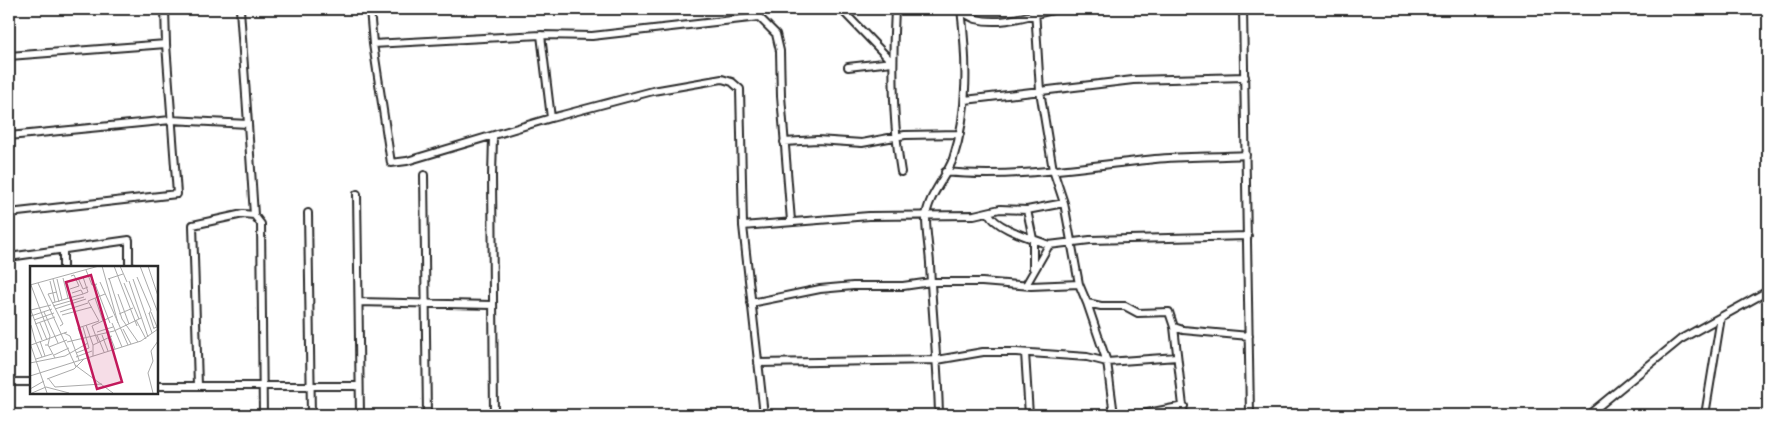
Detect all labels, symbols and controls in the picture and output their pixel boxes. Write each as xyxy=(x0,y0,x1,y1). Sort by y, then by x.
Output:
inset map xyxy=(30,266,158,394)

